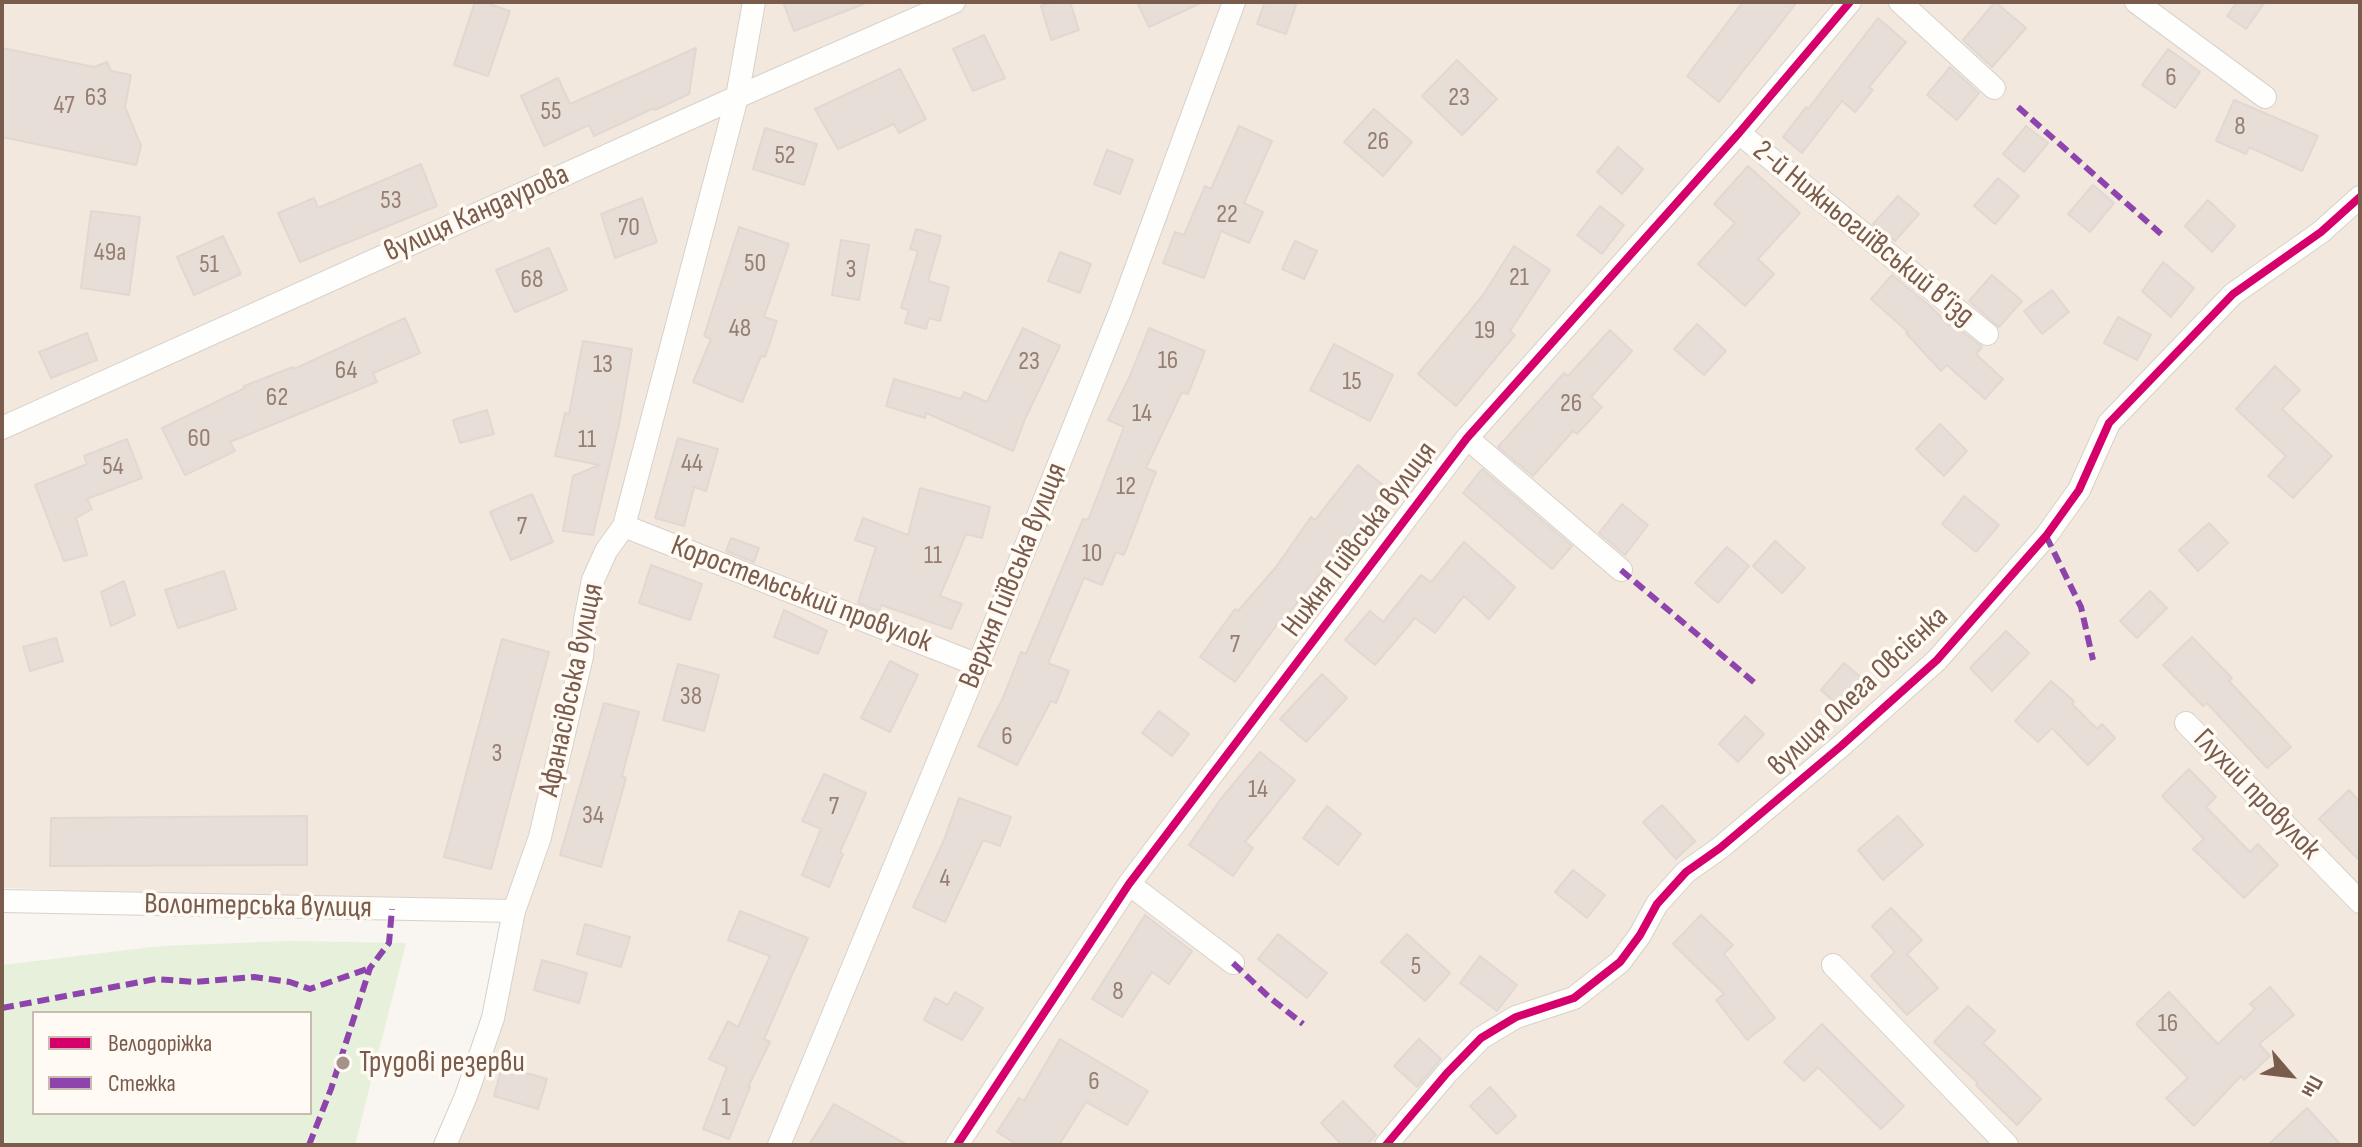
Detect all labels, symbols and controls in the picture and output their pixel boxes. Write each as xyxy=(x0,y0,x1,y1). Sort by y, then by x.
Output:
house number: 6 xyxy=(2165,62,2177,94)
house number: 63 xyxy=(85,82,107,114)
house number: 23 xyxy=(1448,82,1470,114)
house number: 47 xyxy=(53,90,75,122)
house number: 55 xyxy=(541,96,561,128)
house number: 8 xyxy=(2234,111,2246,143)
house number: 26 xyxy=(1367,126,1389,158)
street label: 2-й Нижньогиївський в’їзд xyxy=(1745,134,1981,334)
house number: 52 xyxy=(774,140,796,172)
street label: вулиця Кандаурова xyxy=(379,157,575,271)
house number: 53 xyxy=(380,185,402,217)
house number: 22 xyxy=(1216,199,1238,231)
house number: 70 xyxy=(618,212,640,244)
house number: 49а xyxy=(94,237,126,269)
house number: 50 xyxy=(744,248,766,280)
house number: 51 xyxy=(199,249,219,281)
house number: 3 xyxy=(846,254,856,286)
house number: 21 xyxy=(1509,262,1529,294)
house number: 68 xyxy=(521,264,543,296)
house number: 48 xyxy=(729,313,751,345)
house number: 19 xyxy=(1475,315,1495,347)
house number: 16 xyxy=(1158,345,1178,377)
house number: 23 xyxy=(1018,346,1040,378)
house number: 13 xyxy=(593,349,613,381)
house number: 64 xyxy=(335,355,357,387)
house number: 15 xyxy=(1342,366,1362,398)
house number: 62 xyxy=(266,382,288,414)
house number: 26 xyxy=(1560,388,1582,420)
house number: 14 xyxy=(1132,398,1152,430)
house number: 60 xyxy=(188,423,210,455)
house number: 11 xyxy=(578,424,596,456)
street label: Нижня Гиївська вулиця xyxy=(1275,435,1445,645)
house number: 44 xyxy=(681,448,703,480)
house number: 54 xyxy=(102,451,124,483)
street label: Верхня Гиївська вулиця xyxy=(952,458,1076,694)
house number: 12 xyxy=(1116,471,1136,503)
house number: 7 xyxy=(517,511,527,543)
street label: Коростельський провулок xyxy=(665,529,937,661)
house number: 10 xyxy=(1082,538,1102,570)
house number: 11 xyxy=(924,540,942,572)
street label: Афанасівська вулиця xyxy=(532,580,612,800)
street label: вулиця Олега Овсієнка xyxy=(1762,599,1956,785)
house number: 7 xyxy=(1230,629,1240,661)
house number: 38 xyxy=(680,681,702,713)
house number: 6 xyxy=(1001,721,1013,753)
street label: Глухий провулок xyxy=(2185,722,2327,868)
house number: 3 xyxy=(492,738,502,770)
house number: 14 xyxy=(1248,774,1268,806)
house number: 7 xyxy=(829,791,839,823)
house number: 34 xyxy=(582,800,604,832)
house number: 4 xyxy=(940,863,950,895)
street label: Волонтерська вулиця xyxy=(144,887,372,927)
house number: 5 xyxy=(1411,951,1421,983)
house number: 8 xyxy=(1112,976,1124,1008)
house number: 16 xyxy=(2158,1008,2178,1040)
legend xyxy=(32,1011,312,1115)
text: Велодоріжка xyxy=(108,1029,212,1058)
north arrow xyxy=(2250,1035,2330,1115)
place label: Трудові резерви xyxy=(359,1045,525,1081)
marker: Трудові резерви xyxy=(334,1054,352,1072)
house number: 6 xyxy=(1088,1066,1100,1098)
text: Стежка xyxy=(108,1069,176,1098)
text: Пн xyxy=(2295,1071,2329,1102)
house number: 1 xyxy=(721,1092,731,1124)

